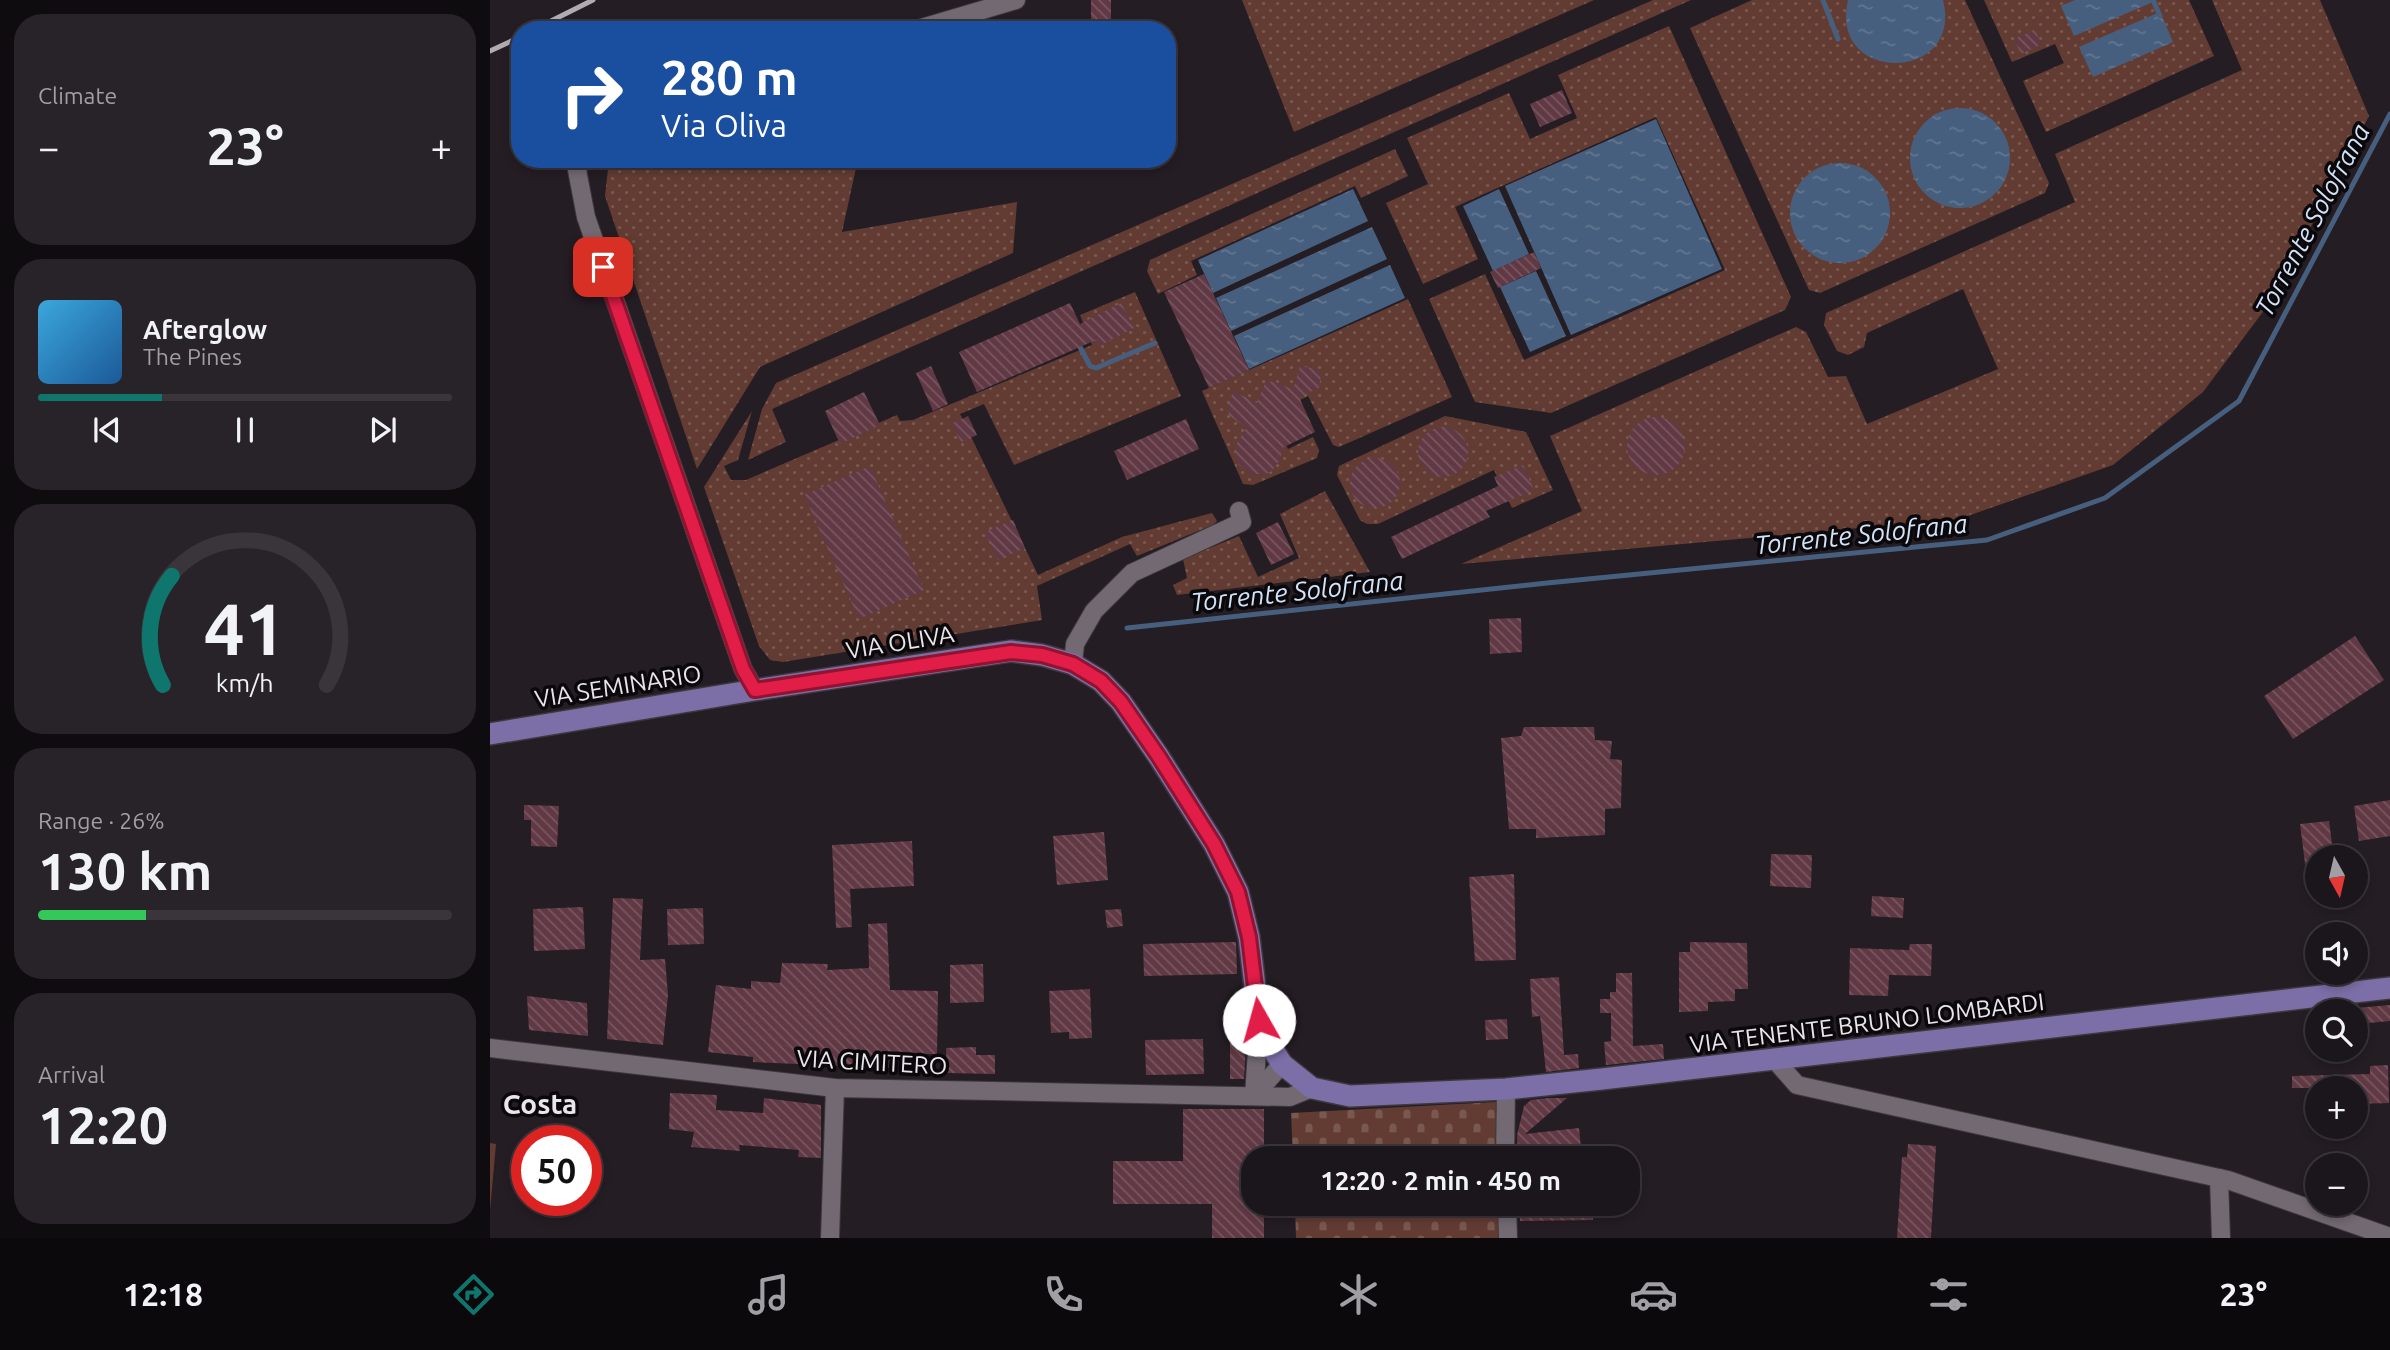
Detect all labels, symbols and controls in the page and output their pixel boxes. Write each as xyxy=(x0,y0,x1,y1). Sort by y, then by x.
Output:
icon: right xyxy=(546,49,637,140)
text: 280 m xyxy=(661,49,798,104)
text: Climate xyxy=(38,83,117,108)
text: Via Oliva xyxy=(661,107,787,143)
text: 23° xyxy=(206,117,284,175)
water label: Torrente Solofrana xyxy=(2249,119,2375,321)
text: − xyxy=(38,126,59,168)
text: + xyxy=(431,126,452,168)
pin xyxy=(573,237,633,297)
icon: arrive xyxy=(584,248,622,286)
text: Afterglow xyxy=(143,315,267,344)
text: The Pines xyxy=(143,344,242,369)
icon: previous xyxy=(88,411,126,449)
icon: pause xyxy=(226,411,264,449)
icon: next xyxy=(364,411,402,449)
water label: Torrente Solofrana xyxy=(1753,508,1969,560)
water label: Torrente Solofrana xyxy=(1189,565,1405,617)
text: 41 xyxy=(204,587,286,669)
street label: VIA OLIVA xyxy=(844,620,956,664)
street label: VIA SEMINARIO xyxy=(533,660,703,712)
text: km/h xyxy=(216,669,274,697)
text: Range · 26% xyxy=(38,808,165,833)
text: 130 km xyxy=(38,842,212,900)
north arrow xyxy=(2305,845,2368,908)
map controls xyxy=(2305,845,2368,1216)
button: sound xyxy=(2305,922,2368,985)
position arrow xyxy=(1222,983,1296,1057)
street label: VIA TENENTE BRUNO LOMBARDI xyxy=(1688,988,2046,1058)
button: search xyxy=(2305,999,2368,1062)
street label: VIA CIMITERO xyxy=(796,1045,948,1079)
text: Arrival xyxy=(38,1062,105,1087)
button: + xyxy=(2305,1076,2368,1139)
district label: Costa xyxy=(503,1088,577,1119)
text: 12:20 xyxy=(38,1096,168,1154)
speed limit sign: 50 xyxy=(511,1125,602,1216)
button: − xyxy=(2305,1153,2368,1216)
text: 12:20 · 2 min · 450 m xyxy=(1320,1166,1561,1195)
icon: directions xyxy=(449,1270,498,1319)
icon: music xyxy=(744,1270,793,1319)
icon: phone xyxy=(1039,1270,1088,1319)
icon: climate xyxy=(1334,1270,1383,1319)
icon: car xyxy=(1629,1270,1678,1319)
icon: filters xyxy=(1924,1270,1973,1319)
text: 12:18 xyxy=(123,1276,203,1312)
text: 23° xyxy=(2220,1276,2267,1312)

